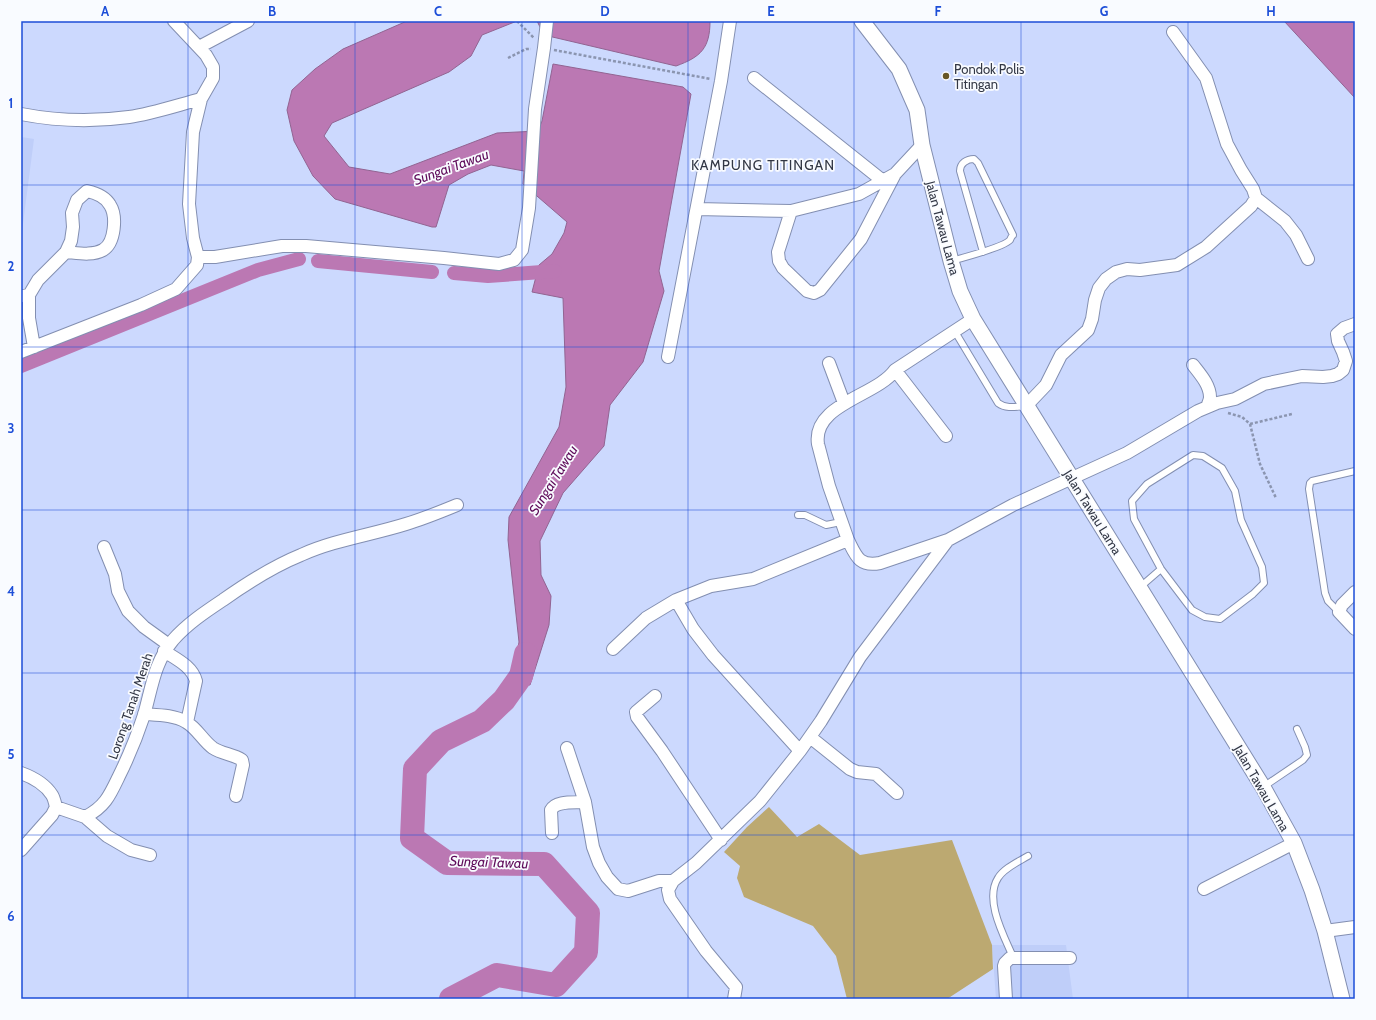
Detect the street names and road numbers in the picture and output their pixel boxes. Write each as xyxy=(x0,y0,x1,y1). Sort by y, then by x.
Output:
street label: Jalan Tawau Lama xyxy=(922,178,963,278)
street label: Jalan Tawau Lama xyxy=(1060,466,1126,558)
street label: Lorong Tanah Merah xyxy=(104,651,156,761)
street label: Jalan Tawau Lama xyxy=(1230,741,1294,835)

